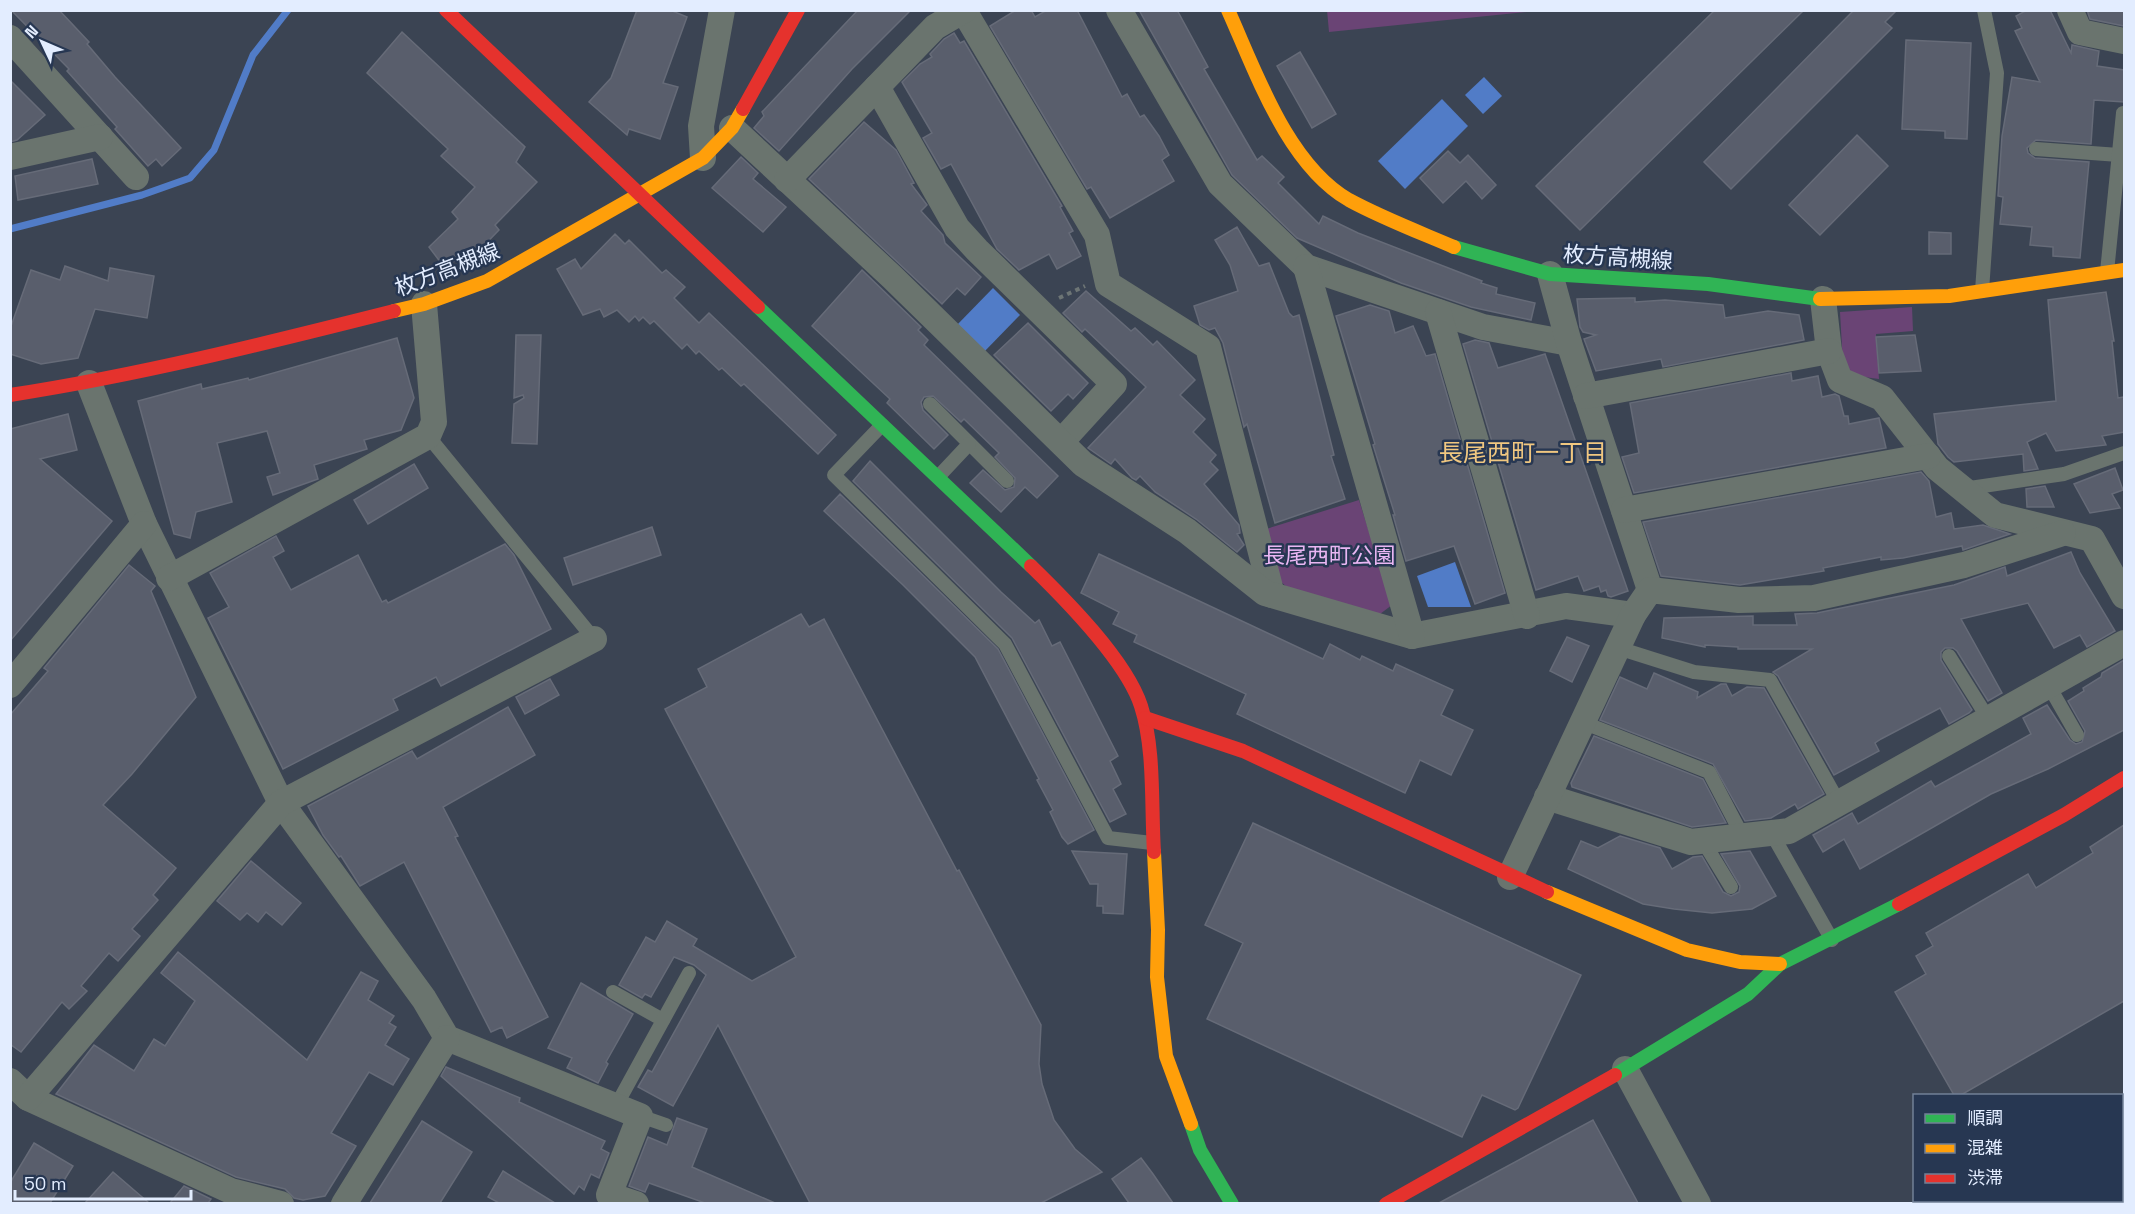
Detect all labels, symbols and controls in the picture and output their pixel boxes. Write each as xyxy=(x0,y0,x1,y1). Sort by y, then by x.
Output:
north arrow xyxy=(12,12,72,72)
text: N xyxy=(20,21,43,43)
street label: 枚方高槻線 xyxy=(391,236,503,302)
street label: 枚方高槻線 xyxy=(1562,239,1674,275)
district label: 長尾西町一丁目 xyxy=(1439,437,1607,468)
park label: 長尾西町公園 xyxy=(1263,541,1395,569)
legend xyxy=(1913,1094,2123,1202)
text: 順調 xyxy=(1967,1106,2003,1129)
text: 混雑 xyxy=(1967,1136,2003,1159)
scale bar xyxy=(15,1163,190,1201)
text: 渋滞 xyxy=(1967,1166,2003,1189)
text: 50 m xyxy=(24,1172,66,1195)

